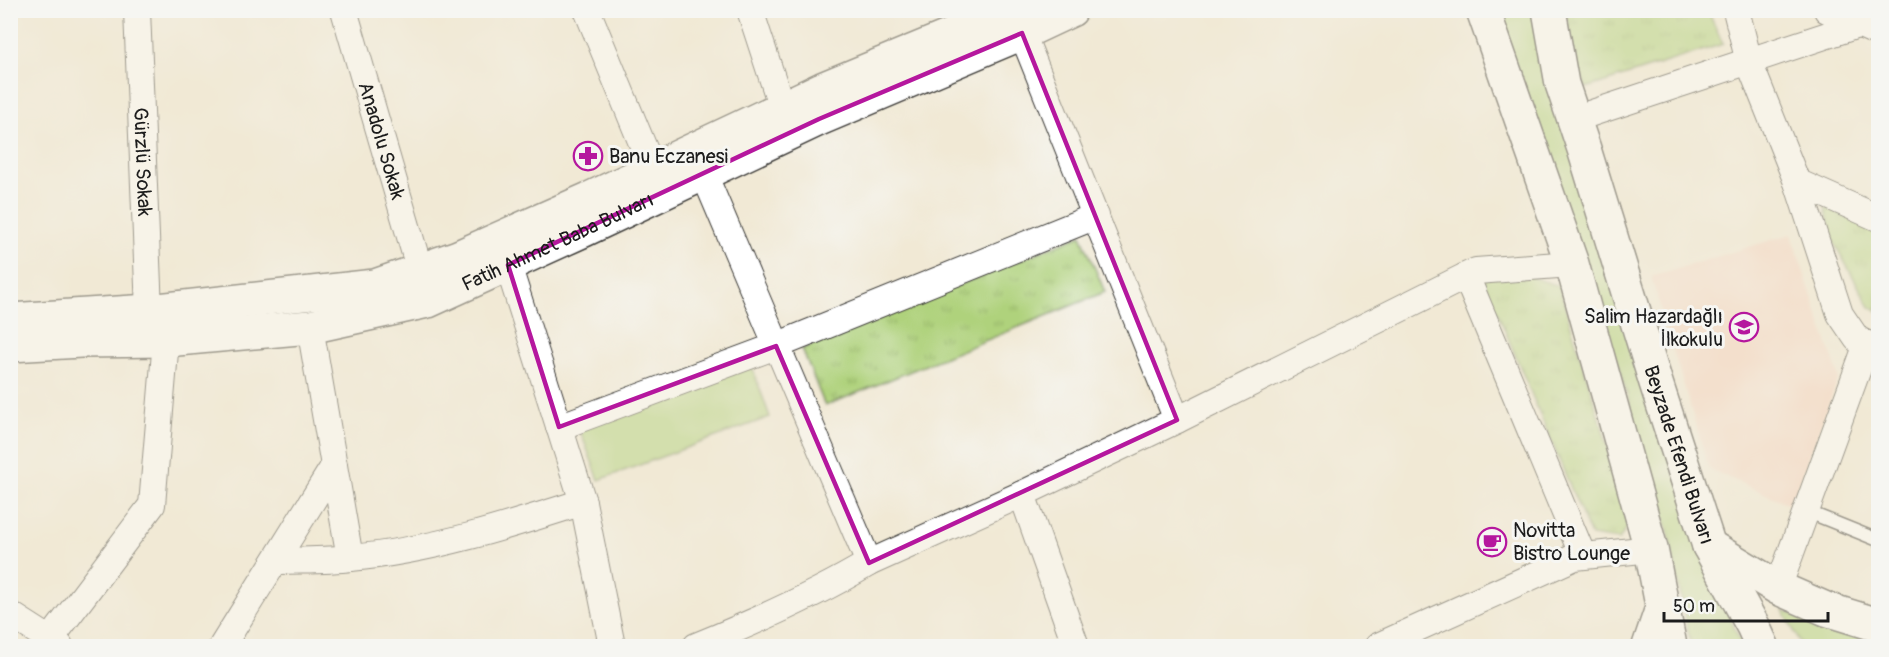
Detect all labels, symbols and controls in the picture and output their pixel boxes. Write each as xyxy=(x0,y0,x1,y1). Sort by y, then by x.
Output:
street label: Anadolu Sokak xyxy=(353,79,411,203)
street label: Gürzlü Sokak xyxy=(128,107,158,218)
pharmacy icon: Banu Eczanesi xyxy=(572,140,604,172)
place label: Banu Eczanesi xyxy=(609,144,728,169)
street label: Fatih Ahmet Baba Bulvarı xyxy=(458,187,657,297)
place label: Salim Hazardağlı İlkokulu xyxy=(1584,304,1723,352)
school or university icon: Salim Hazardağlı İlkokulu xyxy=(1728,311,1760,343)
street label: Beyzade Efendi Bulvarı xyxy=(1639,362,1720,547)
place label: Novitta Bistro Lounge xyxy=(1513,518,1630,566)
cafe icon: Novitta Bistro Lounge xyxy=(1476,526,1508,558)
scale bar xyxy=(1664,585,1828,623)
text: 50 m xyxy=(1673,595,1715,618)

